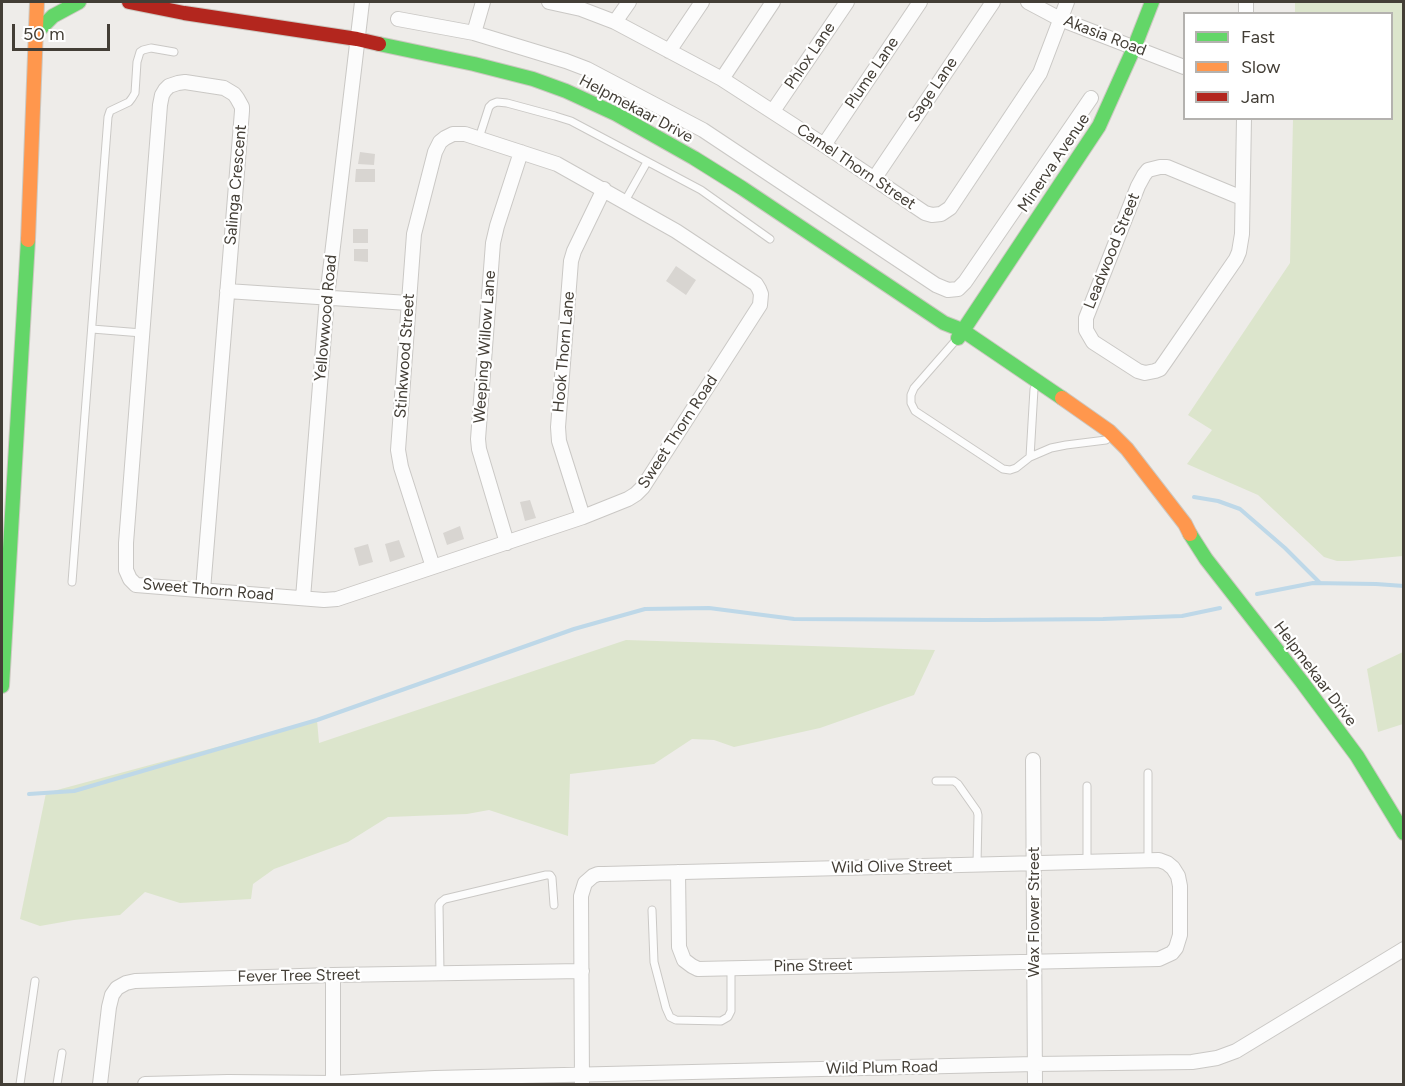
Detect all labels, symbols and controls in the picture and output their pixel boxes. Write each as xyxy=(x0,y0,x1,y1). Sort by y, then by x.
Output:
scale bar xyxy=(15,12,112,50)
street label: Akasia Road xyxy=(1061,12,1149,60)
legend xyxy=(1183,12,1393,120)
street label: Phlox Lane xyxy=(781,19,839,93)
text: 50 m xyxy=(23,23,65,45)
text: Fast xyxy=(1241,26,1275,48)
street label: Plume Lane xyxy=(841,34,903,112)
street label: Sage Lane xyxy=(904,54,962,126)
text: Slow xyxy=(1241,56,1280,78)
street label: Helpmekaar Drive xyxy=(576,71,696,147)
text: Jam xyxy=(1241,86,1275,108)
street label: Minerva Avenue xyxy=(1014,110,1094,216)
street label: Camel Thorn Street xyxy=(793,120,919,214)
street label: Salinga Crescent xyxy=(221,124,251,246)
street label: Leadwood Street xyxy=(1080,190,1144,312)
street label: Yellowwood Road xyxy=(311,254,341,382)
street label: Weeping Willow Lane xyxy=(470,270,500,424)
street label: Hook Thorn Lane xyxy=(549,291,579,413)
street label: Stinkwood Street xyxy=(391,293,419,419)
street label: Sweet Thorn Road xyxy=(634,371,722,493)
street label: Sweet Thorn Road xyxy=(142,575,274,605)
street label: Helpmekaar Drive xyxy=(1269,618,1361,730)
street label: Wax Flower Street xyxy=(1024,847,1044,977)
street label: Wild Olive Street xyxy=(831,856,953,878)
street label: Pine Street xyxy=(773,956,853,976)
street label: Fever Tree Street xyxy=(237,965,361,987)
street label: Wild Plum Road xyxy=(826,1057,938,1079)

